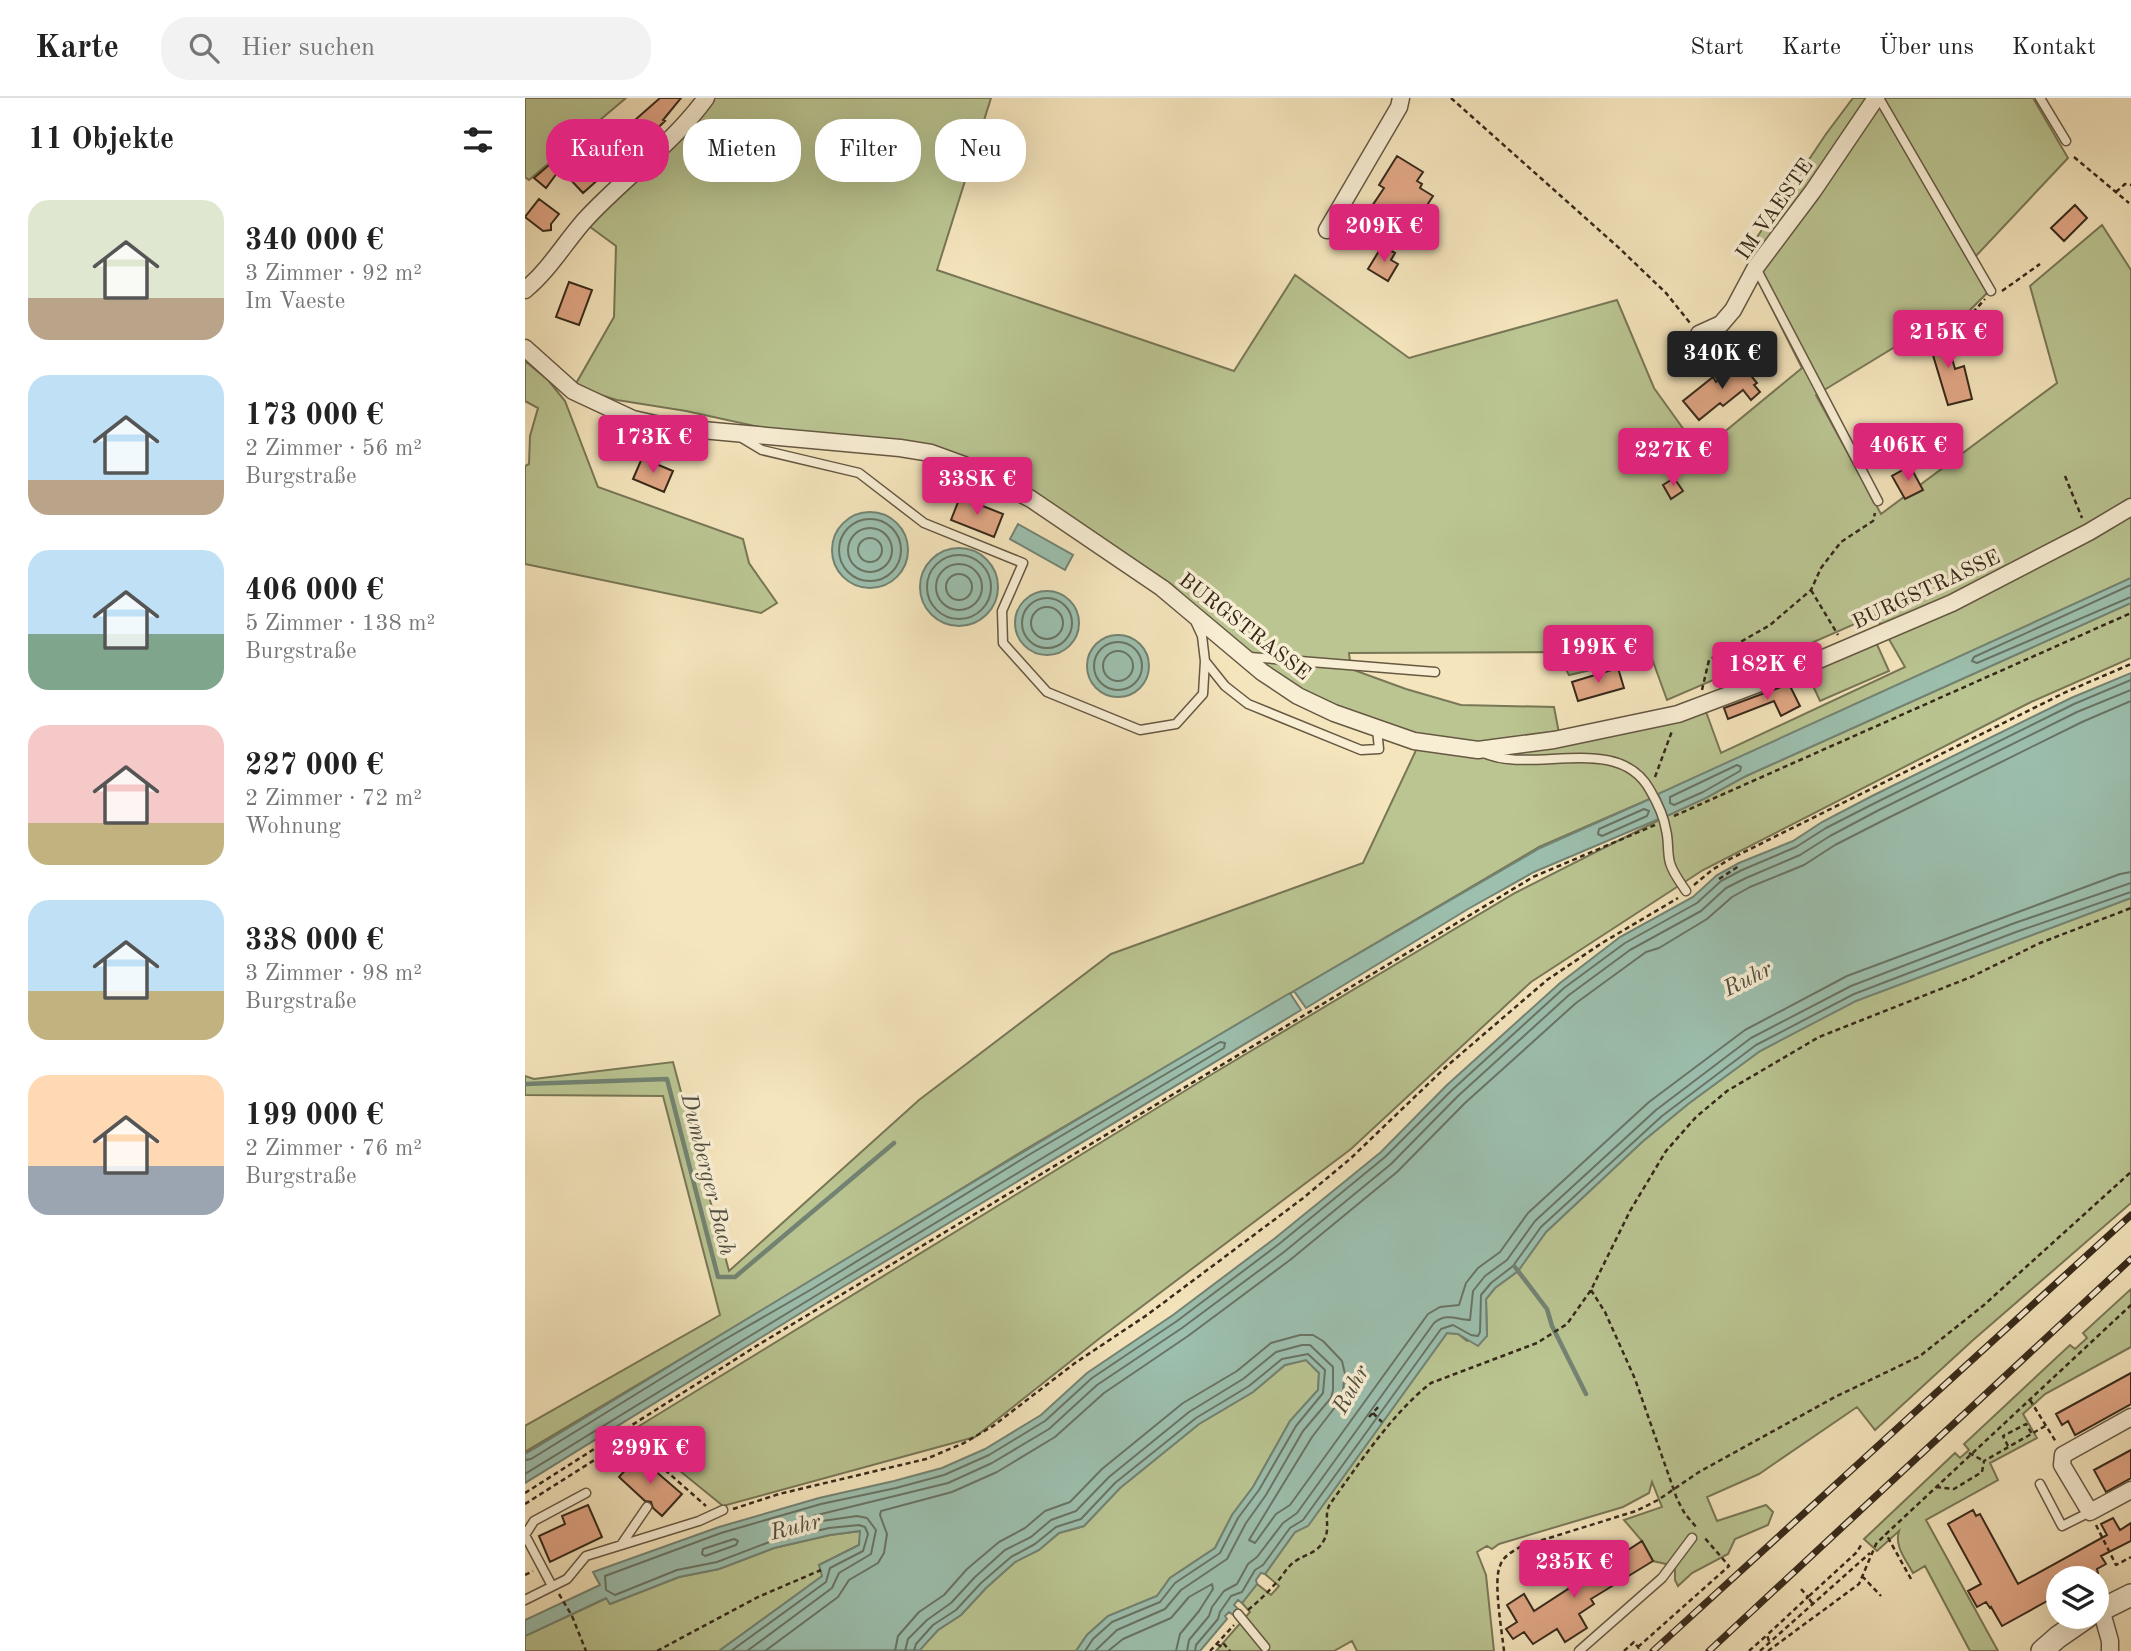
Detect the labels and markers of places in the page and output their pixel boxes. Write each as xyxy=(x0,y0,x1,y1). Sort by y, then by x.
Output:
pin: 209K € xyxy=(1327,204,1441,264)
pin: 215K € xyxy=(1891,310,2005,370)
pin: 340K € xyxy=(1665,331,1779,391)
pin: 173K € xyxy=(596,416,710,475)
pin: 406K € xyxy=(1851,424,1965,483)
pin: 227K € xyxy=(1616,428,1730,488)
pin: 338K € xyxy=(920,458,1034,517)
pin: 199K € xyxy=(1541,626,1655,685)
pin: 182K € xyxy=(1710,642,1824,702)
pin: 299K € xyxy=(593,1426,707,1486)
pin: 235K € xyxy=(1517,1540,1631,1600)

